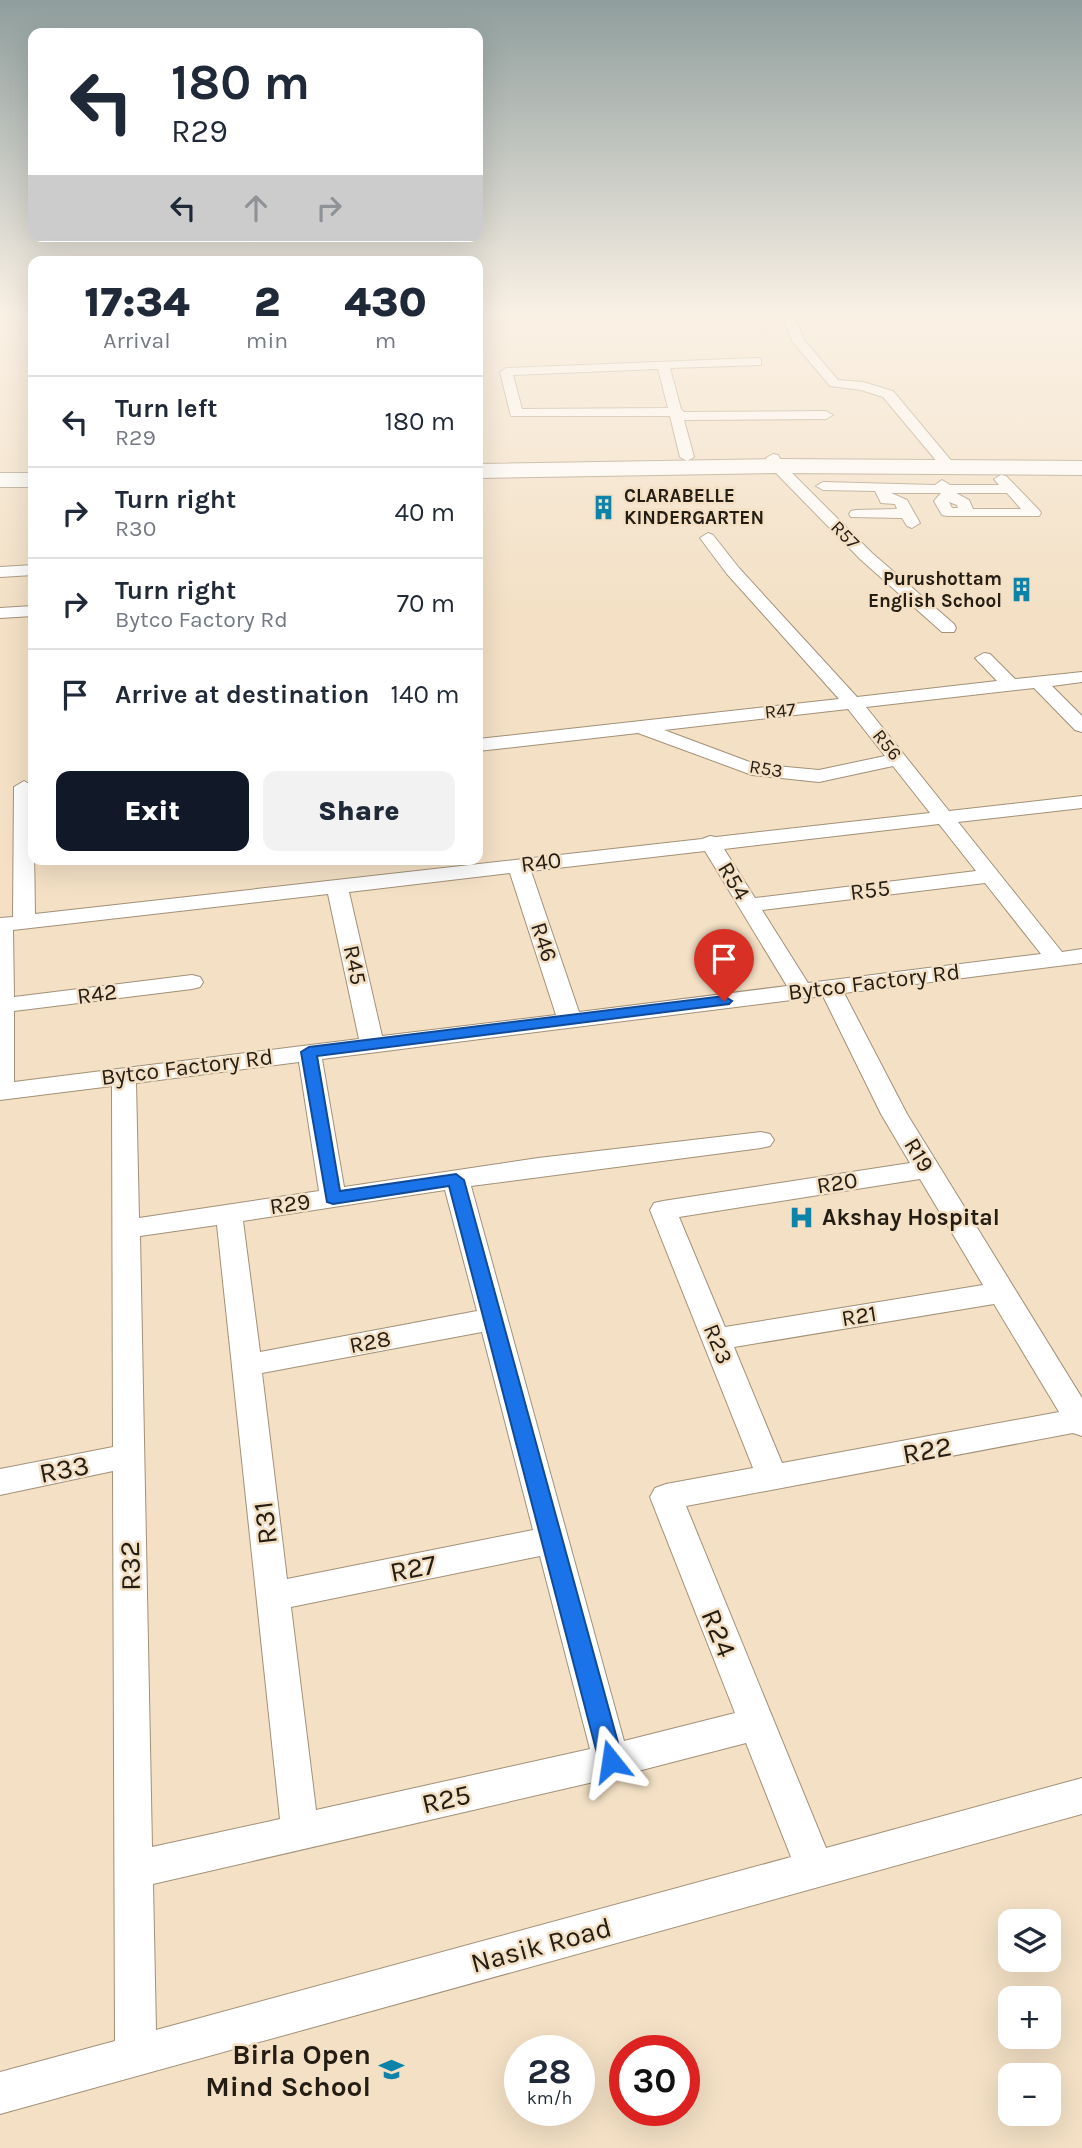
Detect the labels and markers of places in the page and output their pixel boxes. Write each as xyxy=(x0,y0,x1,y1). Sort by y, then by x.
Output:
place label: CLARABELLE KINDERGARTEN xyxy=(624,485,764,529)
building icon: CLARABELLE KINDERGARTEN xyxy=(590,493,618,521)
place label: Purushottam English School xyxy=(868,568,1002,612)
building icon: Purushottam English School xyxy=(1008,576,1036,604)
pin xyxy=(694,929,754,1001)
hospital icon: Akshay Hospital xyxy=(788,1203,816,1231)
place label: Akshay Hospital xyxy=(822,1204,1000,1231)
place label: Birla Open Mind School xyxy=(205,2038,371,2103)
school or university icon: Birla Open Mind School xyxy=(377,2056,405,2084)

